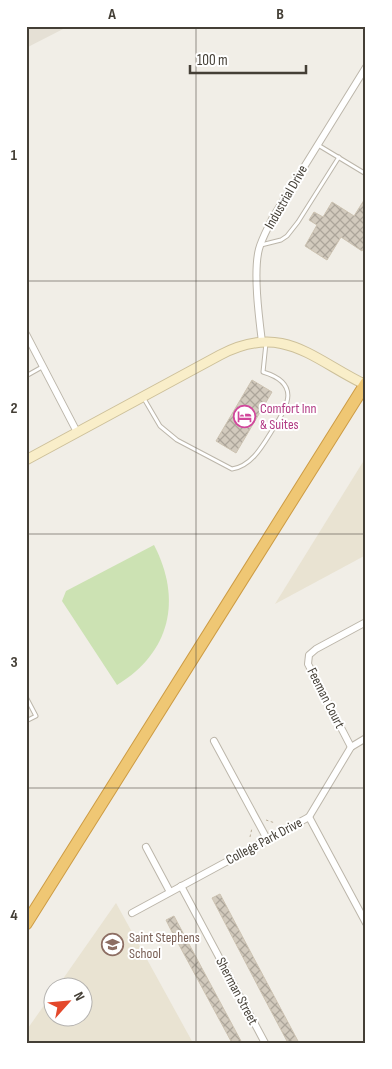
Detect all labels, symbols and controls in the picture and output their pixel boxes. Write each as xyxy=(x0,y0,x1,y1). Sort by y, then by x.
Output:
text: A xyxy=(107,5,116,24)
text: B xyxy=(276,5,284,24)
scale bar xyxy=(190,42,306,74)
text: 100 m xyxy=(197,51,228,70)
text: 1 xyxy=(11,146,18,165)
street label: Industrial Drive xyxy=(261,162,311,232)
text: 2 xyxy=(10,399,18,418)
place label: Comfort Inn & Suites xyxy=(260,400,317,433)
hotel icon: Comfort Inn & Suites xyxy=(232,404,256,428)
text: 3 xyxy=(10,653,18,672)
street label: Feeman Court xyxy=(304,665,348,731)
street label: College Park Drive xyxy=(223,814,305,868)
text: 4 xyxy=(10,906,18,925)
place label: Saint Stephens School xyxy=(129,929,200,962)
school or university icon: Saint Stephens School xyxy=(101,933,125,957)
street label: Sherman Street xyxy=(212,954,262,1028)
north arrow xyxy=(42,976,92,1026)
text: N xyxy=(70,989,88,1004)

